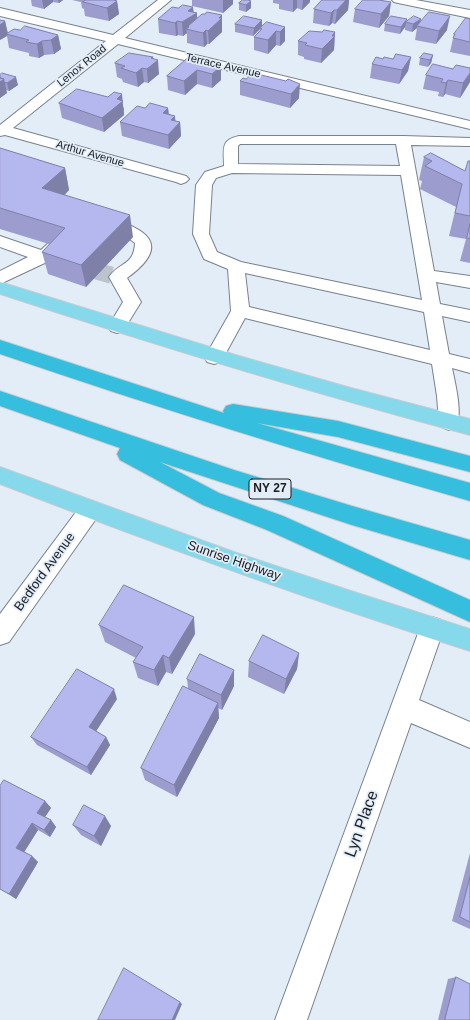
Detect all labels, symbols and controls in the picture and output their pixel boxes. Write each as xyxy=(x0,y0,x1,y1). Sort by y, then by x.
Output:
street label: Lenox Road xyxy=(55,42,109,90)
street label: Terrace Avenue xyxy=(184,51,262,81)
street label: Arthur Avenue xyxy=(54,138,126,170)
road number: NY 27 xyxy=(249,479,291,499)
street label: Bedford Avenue xyxy=(11,530,79,614)
street label: Sunrise Highway xyxy=(185,538,283,584)
street label: Lyn Place xyxy=(341,788,383,860)

